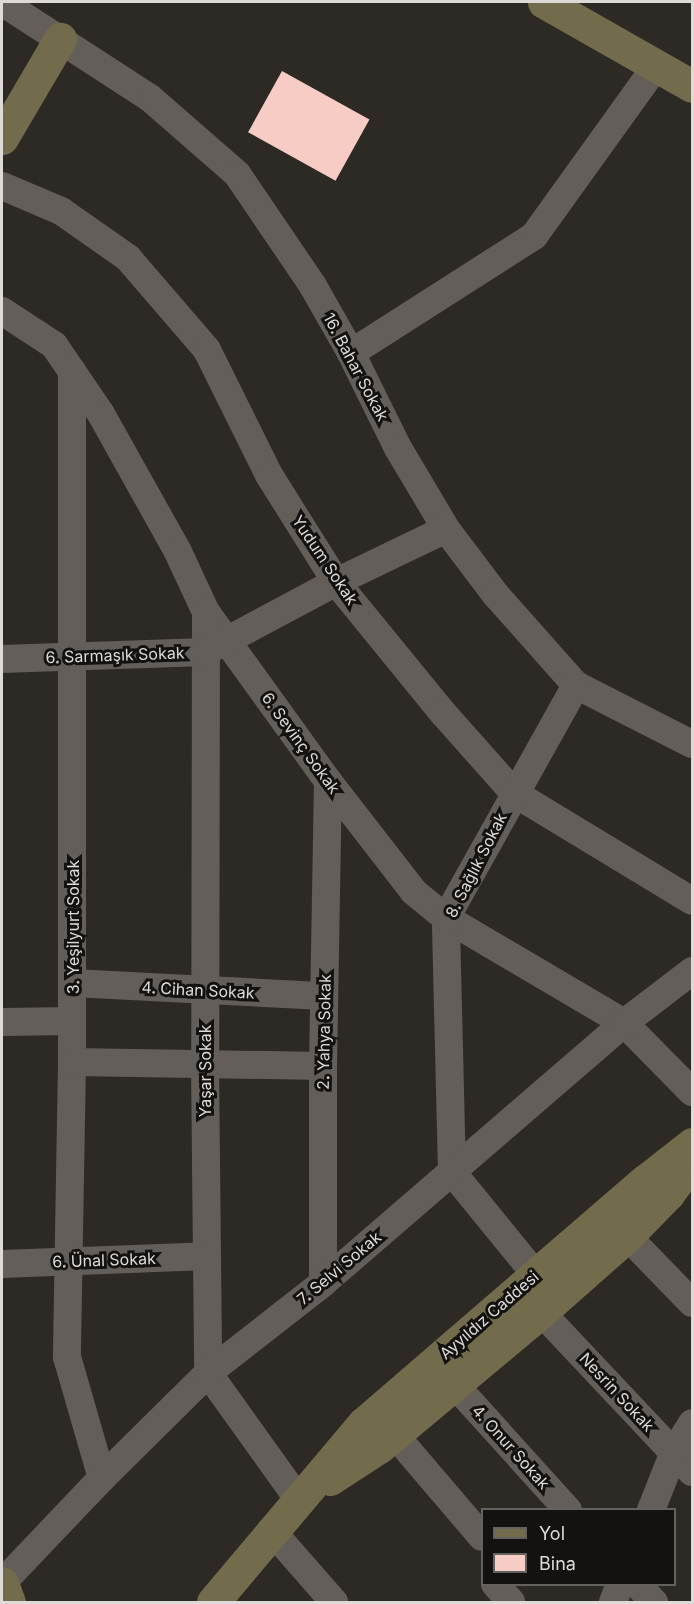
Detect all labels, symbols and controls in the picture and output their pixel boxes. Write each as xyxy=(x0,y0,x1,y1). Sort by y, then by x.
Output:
street label: 16. Bahar Sokak xyxy=(319,310,393,424)
street label: Yudum Sokak xyxy=(288,512,362,608)
street label: 6. Sarmaşık Sokak xyxy=(45,643,185,667)
street label: 6. Sevinç Sokak xyxy=(258,689,344,797)
street label: 8. Sağlık Sokak xyxy=(441,809,511,921)
street label: 3. Yeşilyurt Sokak xyxy=(63,860,83,994)
street label: 2. Yahya Sokak xyxy=(313,974,335,1090)
street label: 4. Cihan Sokak xyxy=(141,977,255,1003)
street label: Yaşar Sokak xyxy=(195,1024,215,1118)
street label: 7. Selvi Sokak xyxy=(293,1227,385,1309)
street label: 6. Ünal Sokak xyxy=(52,1249,156,1271)
street label: Ayyıldız Caddesi xyxy=(436,1267,542,1363)
street label: Nesrin Sokak xyxy=(576,1349,658,1435)
street label: 4. Onur Sokak xyxy=(468,1401,554,1493)
legend xyxy=(481,1508,676,1586)
text: Yol xyxy=(539,1523,565,1544)
text: Bina xyxy=(539,1553,576,1574)

